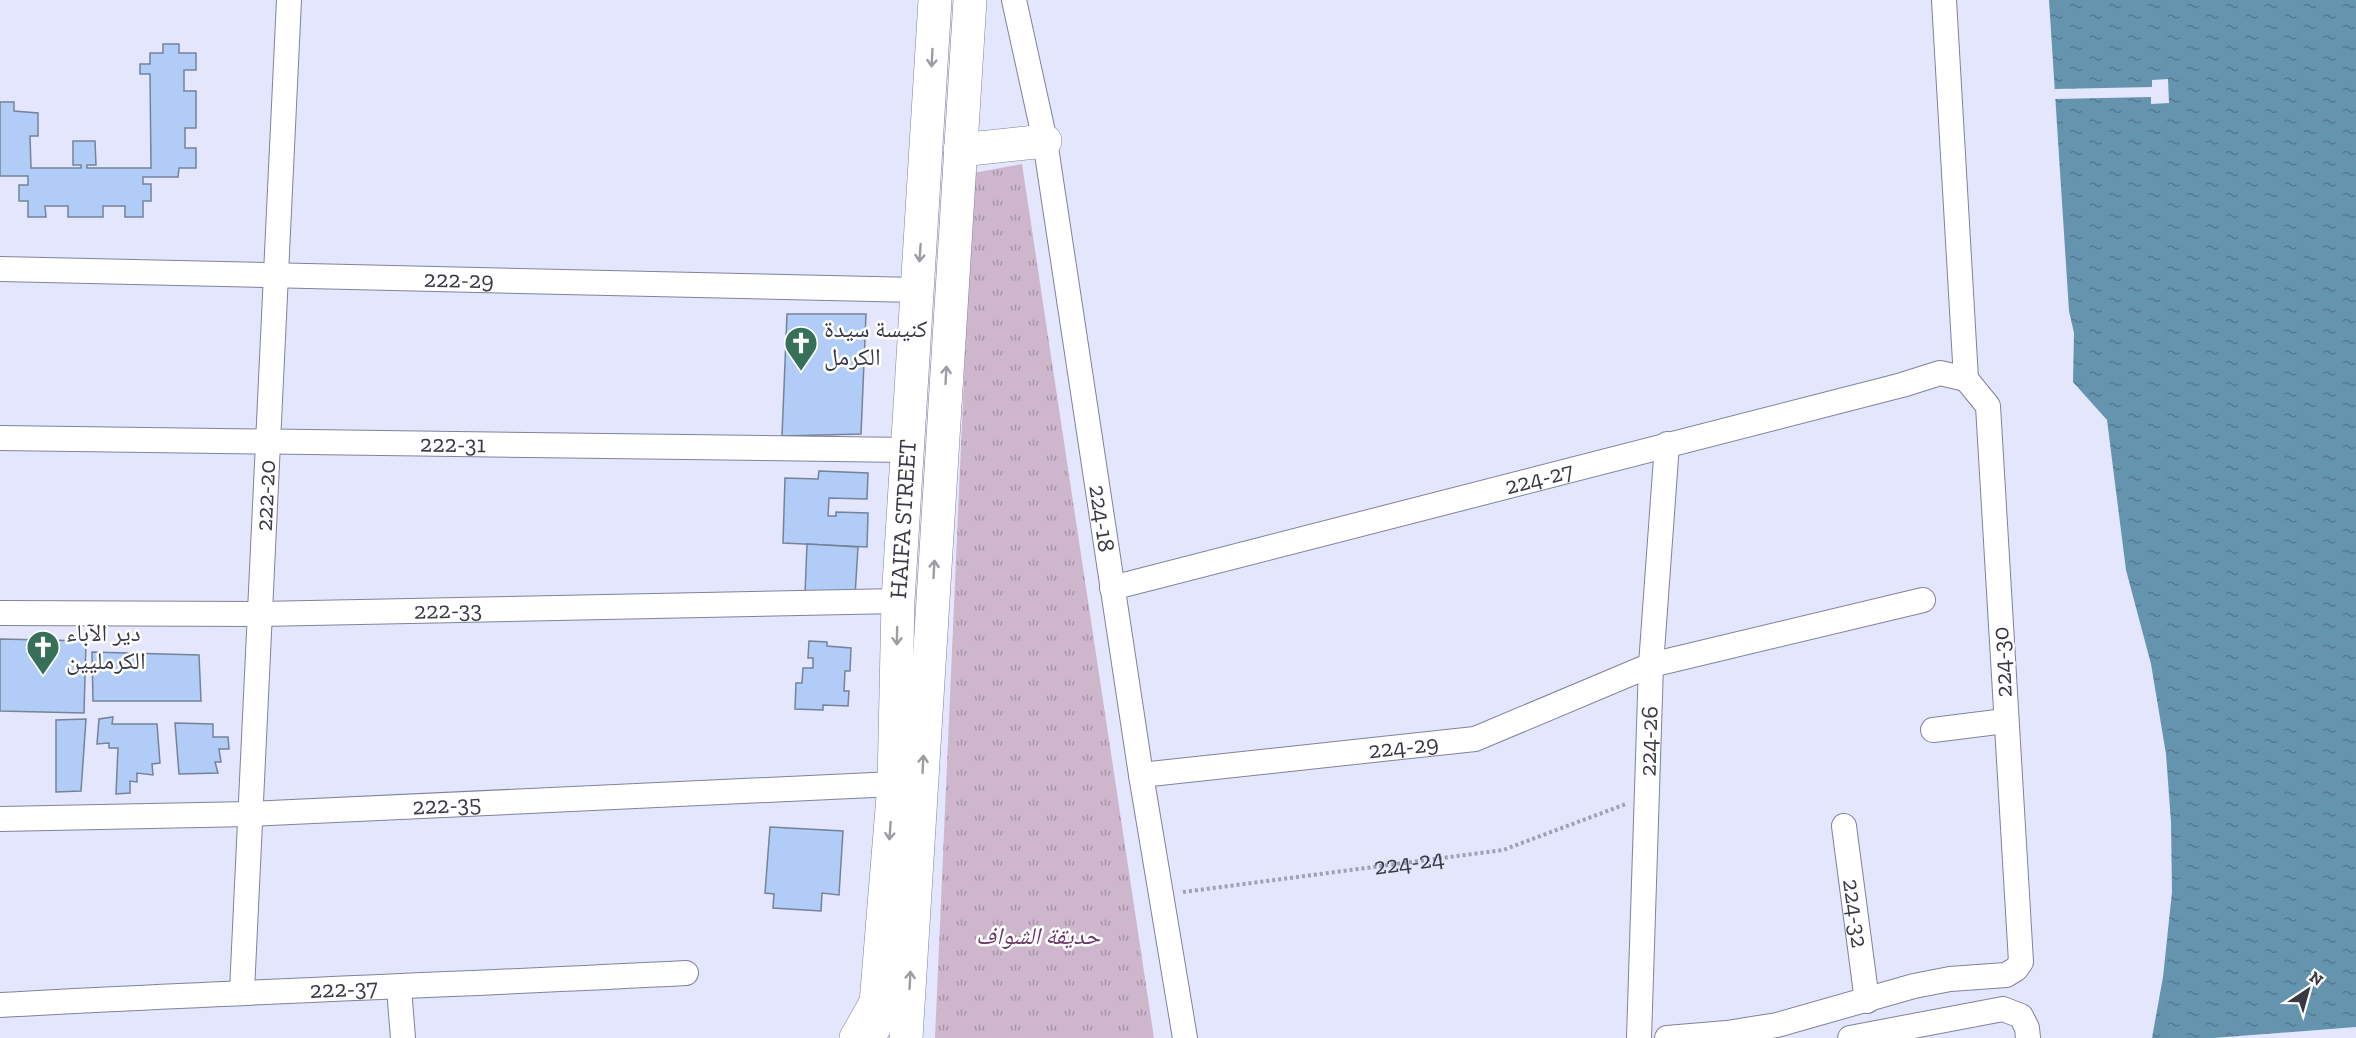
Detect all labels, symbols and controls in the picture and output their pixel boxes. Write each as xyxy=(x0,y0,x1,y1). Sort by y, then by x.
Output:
one-way arrow xyxy=(927,48,938,68)
one-way arrow xyxy=(914,243,925,262)
street label: 222-29 xyxy=(423,264,494,294)
place label: كنيسة سيدة الكرمل xyxy=(824,314,927,371)
church icon: كنيسة سيدة الكرمل xyxy=(783,325,819,372)
one-way arrow xyxy=(941,365,952,385)
street label: 222-31 xyxy=(420,429,486,458)
street label: HAIFA STREET xyxy=(883,438,922,599)
street label: 224-27 xyxy=(1502,455,1576,500)
street label: 222-20 xyxy=(249,459,281,532)
street label: 224-18 xyxy=(1083,483,1122,554)
one-way arrow xyxy=(929,560,940,580)
street label: 222-33 xyxy=(413,594,482,625)
place label: دير الآباء الكرمليين xyxy=(66,618,146,675)
one-way arrow xyxy=(891,626,903,646)
street label: 224-30 xyxy=(1985,626,2018,698)
church icon: دير الآباء الكرمليين xyxy=(25,629,61,676)
street label: 224-26 xyxy=(1632,705,1664,777)
street label: 224-29 xyxy=(1367,728,1440,764)
one-way arrow xyxy=(917,755,928,774)
street label: 222-35 xyxy=(412,788,482,820)
one-way arrow xyxy=(884,821,895,841)
street label: 224-24 xyxy=(1372,843,1446,881)
street label: 224-32 xyxy=(1837,877,1875,949)
park label: حديقة الشواف xyxy=(976,921,1101,950)
north arrow xyxy=(2278,960,2338,1020)
text: N xyxy=(2306,967,2327,990)
one-way arrow xyxy=(904,970,915,990)
street label: 222-37 xyxy=(309,972,378,1004)

